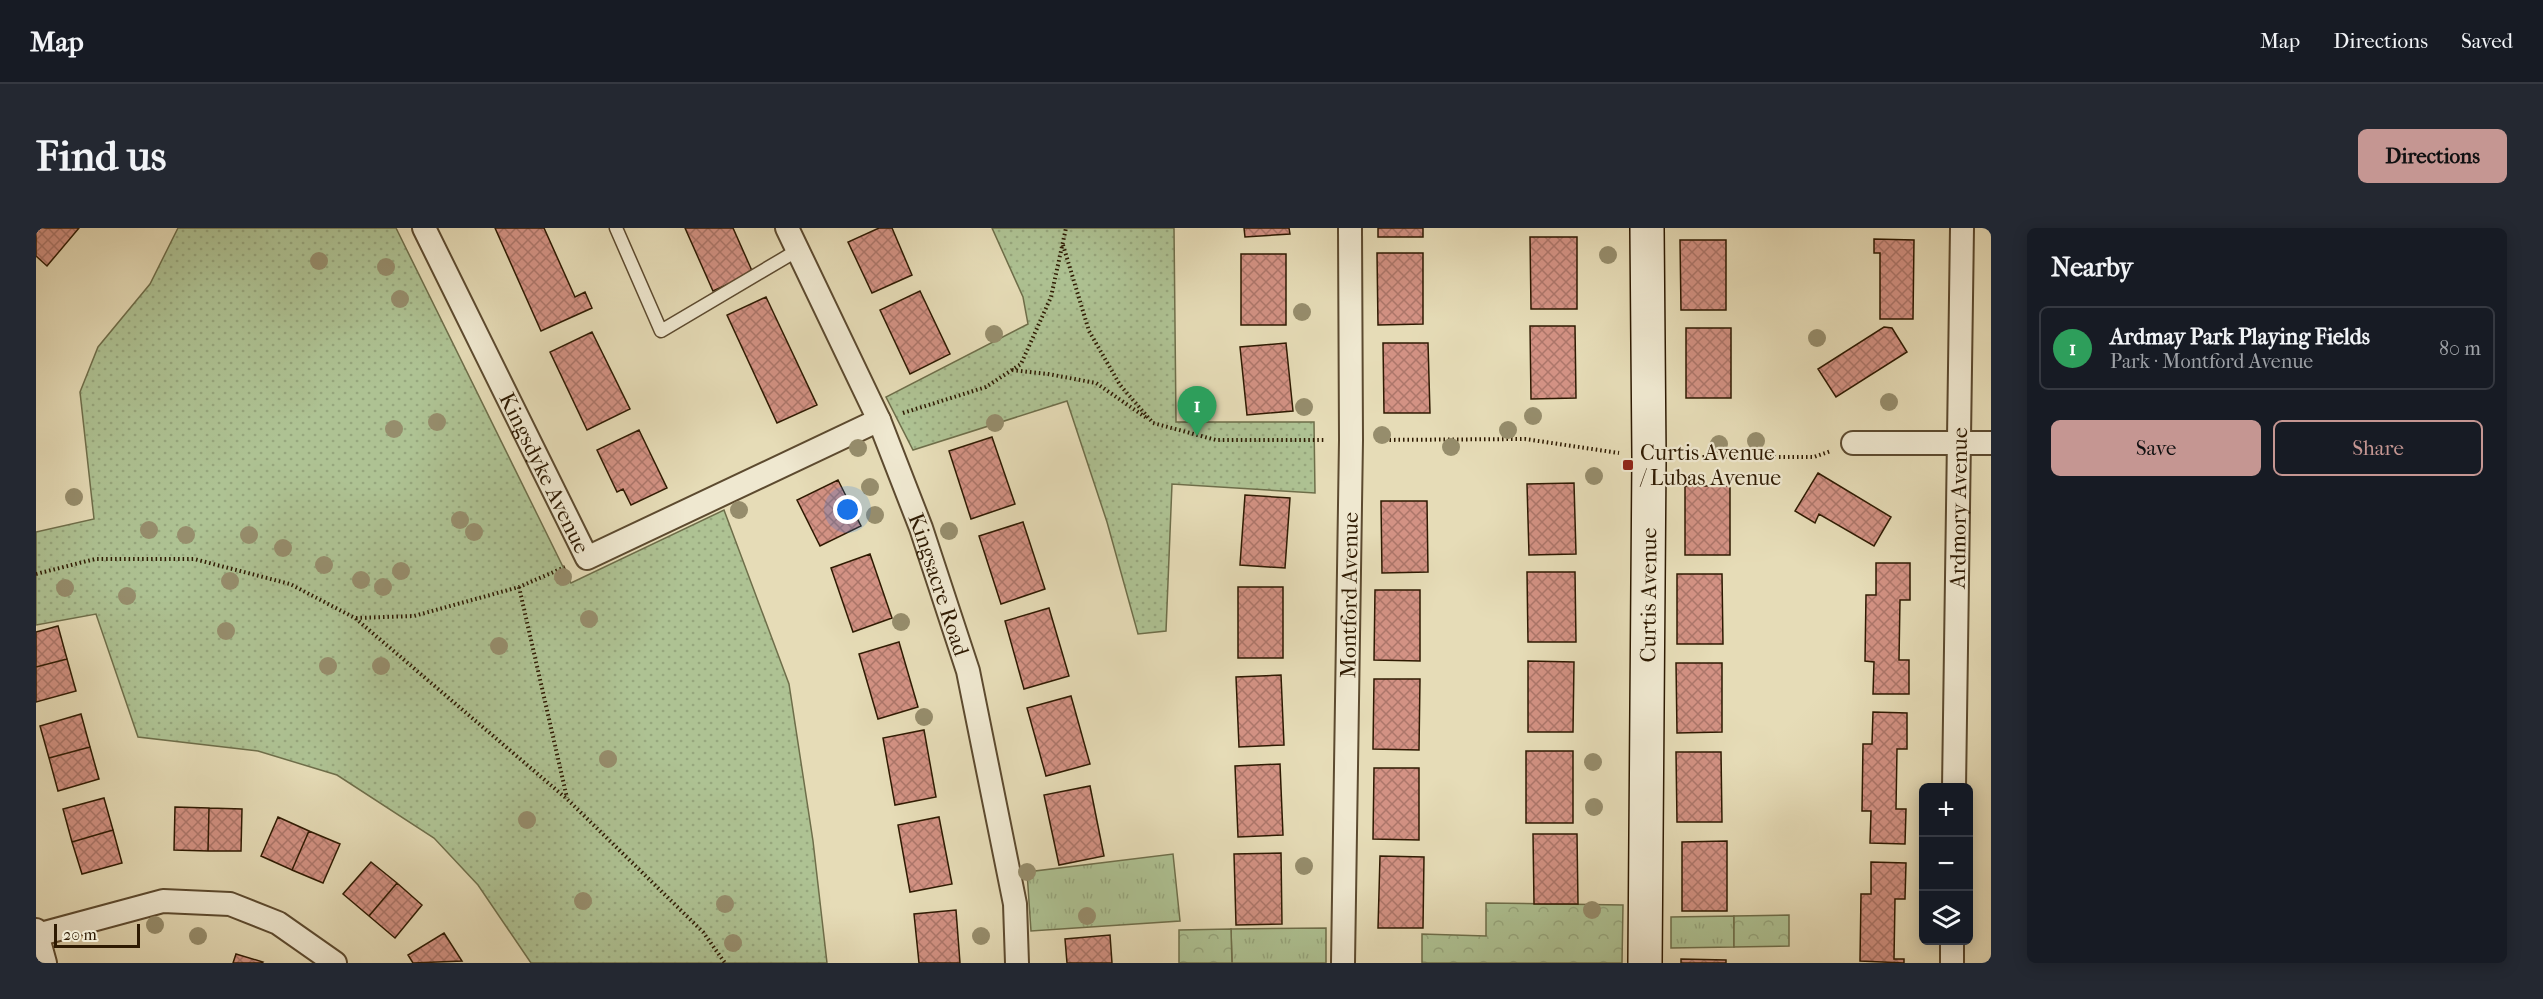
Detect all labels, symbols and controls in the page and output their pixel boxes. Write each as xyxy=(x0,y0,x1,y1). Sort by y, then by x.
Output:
text: Map xyxy=(30,25,84,58)
text: Map xyxy=(2260,29,2300,53)
text: Directions xyxy=(2333,29,2428,53)
text: Saved xyxy=(2461,29,2513,53)
button: Directions xyxy=(2358,129,2507,183)
text: Find us xyxy=(36,132,166,181)
text: Nearby xyxy=(2051,252,2133,283)
text: Ardmay Park Playing Fields xyxy=(2110,324,2370,350)
text: 1 xyxy=(2069,337,2076,360)
text: 80 m xyxy=(2439,337,2481,360)
text: Park · Montford Avenue xyxy=(2110,350,2313,373)
pin: 1 xyxy=(1178,386,1216,436)
street label: Kingsdyke Avenue xyxy=(493,389,595,558)
button: Save xyxy=(2051,420,2261,476)
button: Share xyxy=(2273,420,2483,476)
street label: Ardmory Avenue xyxy=(1945,427,1973,590)
place label: Curtis Avenue / Lubas Avenue xyxy=(1639,440,1781,491)
marker: Curtis Avenue / Lubas Avenue xyxy=(1621,458,1635,472)
your location xyxy=(833,495,862,524)
street label: Kingsacre Road xyxy=(902,509,974,660)
street label: Montford Avenue xyxy=(1335,512,1364,678)
street label: Curtis Avenue xyxy=(1635,527,1662,663)
map controls xyxy=(1919,783,1973,945)
button: + xyxy=(1919,783,1973,837)
button: − xyxy=(1919,837,1973,891)
button: layers xyxy=(1919,891,1973,945)
scale bar xyxy=(54,921,140,948)
text: 20 m xyxy=(63,925,97,944)

